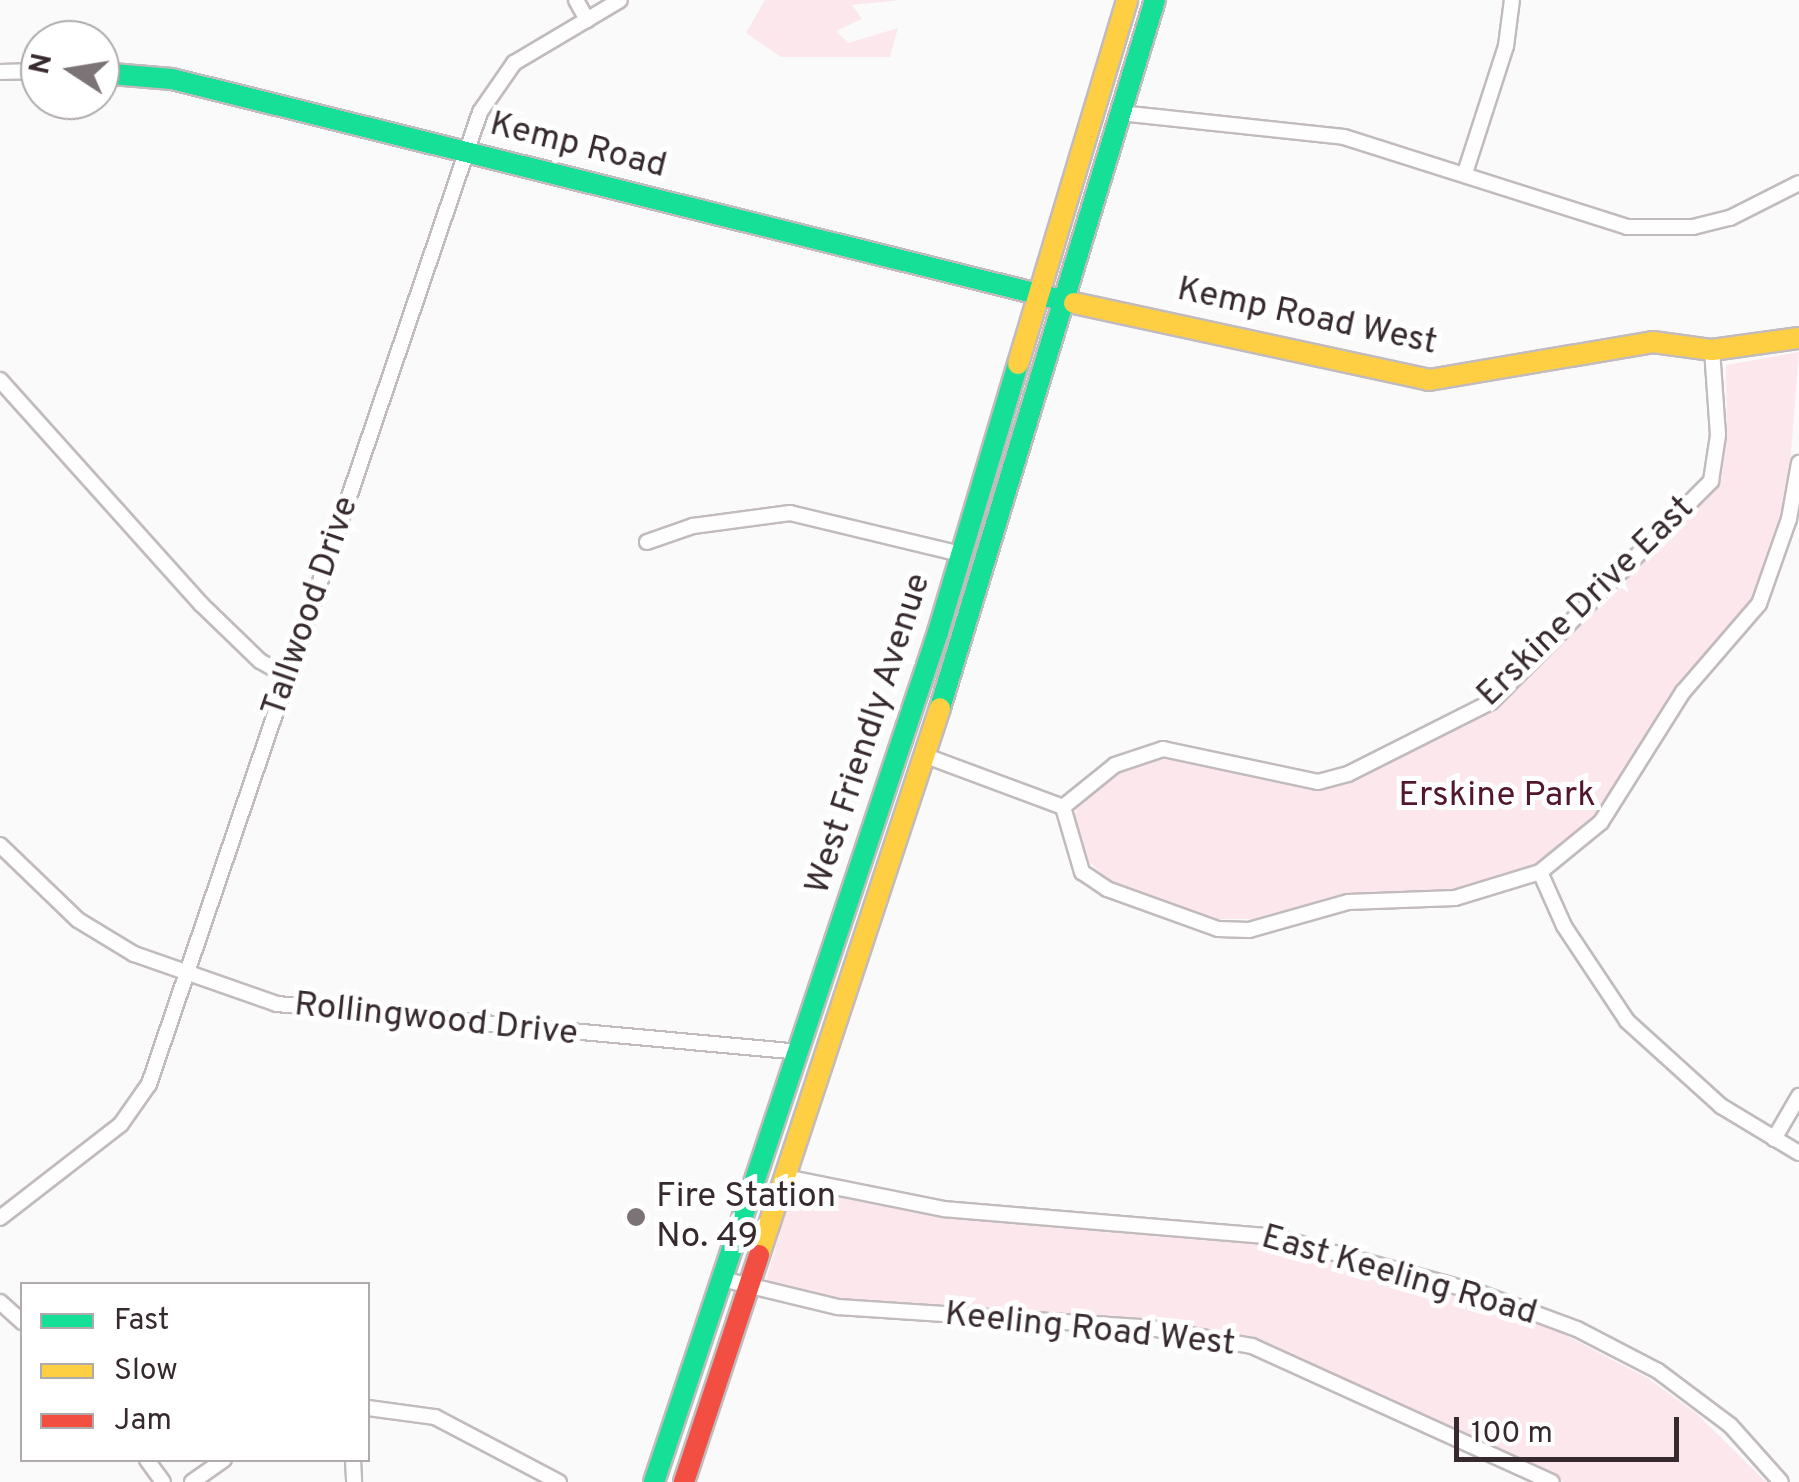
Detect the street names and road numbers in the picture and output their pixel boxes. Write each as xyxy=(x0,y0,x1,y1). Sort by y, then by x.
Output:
street label: Kemp Road xyxy=(485,104,671,188)
street label: Kemp Road West xyxy=(1173,269,1441,365)
street label: Erskine Drive East xyxy=(1469,488,1703,716)
street label: Tallwood Drive xyxy=(254,491,368,723)
street label: West Friendly Avenue xyxy=(797,568,941,900)
street label: Rollingwood Drive xyxy=(292,984,580,1056)
street label: East Keeling Road xyxy=(1256,1217,1542,1335)
street label: Keeling Road West xyxy=(942,1294,1238,1366)

